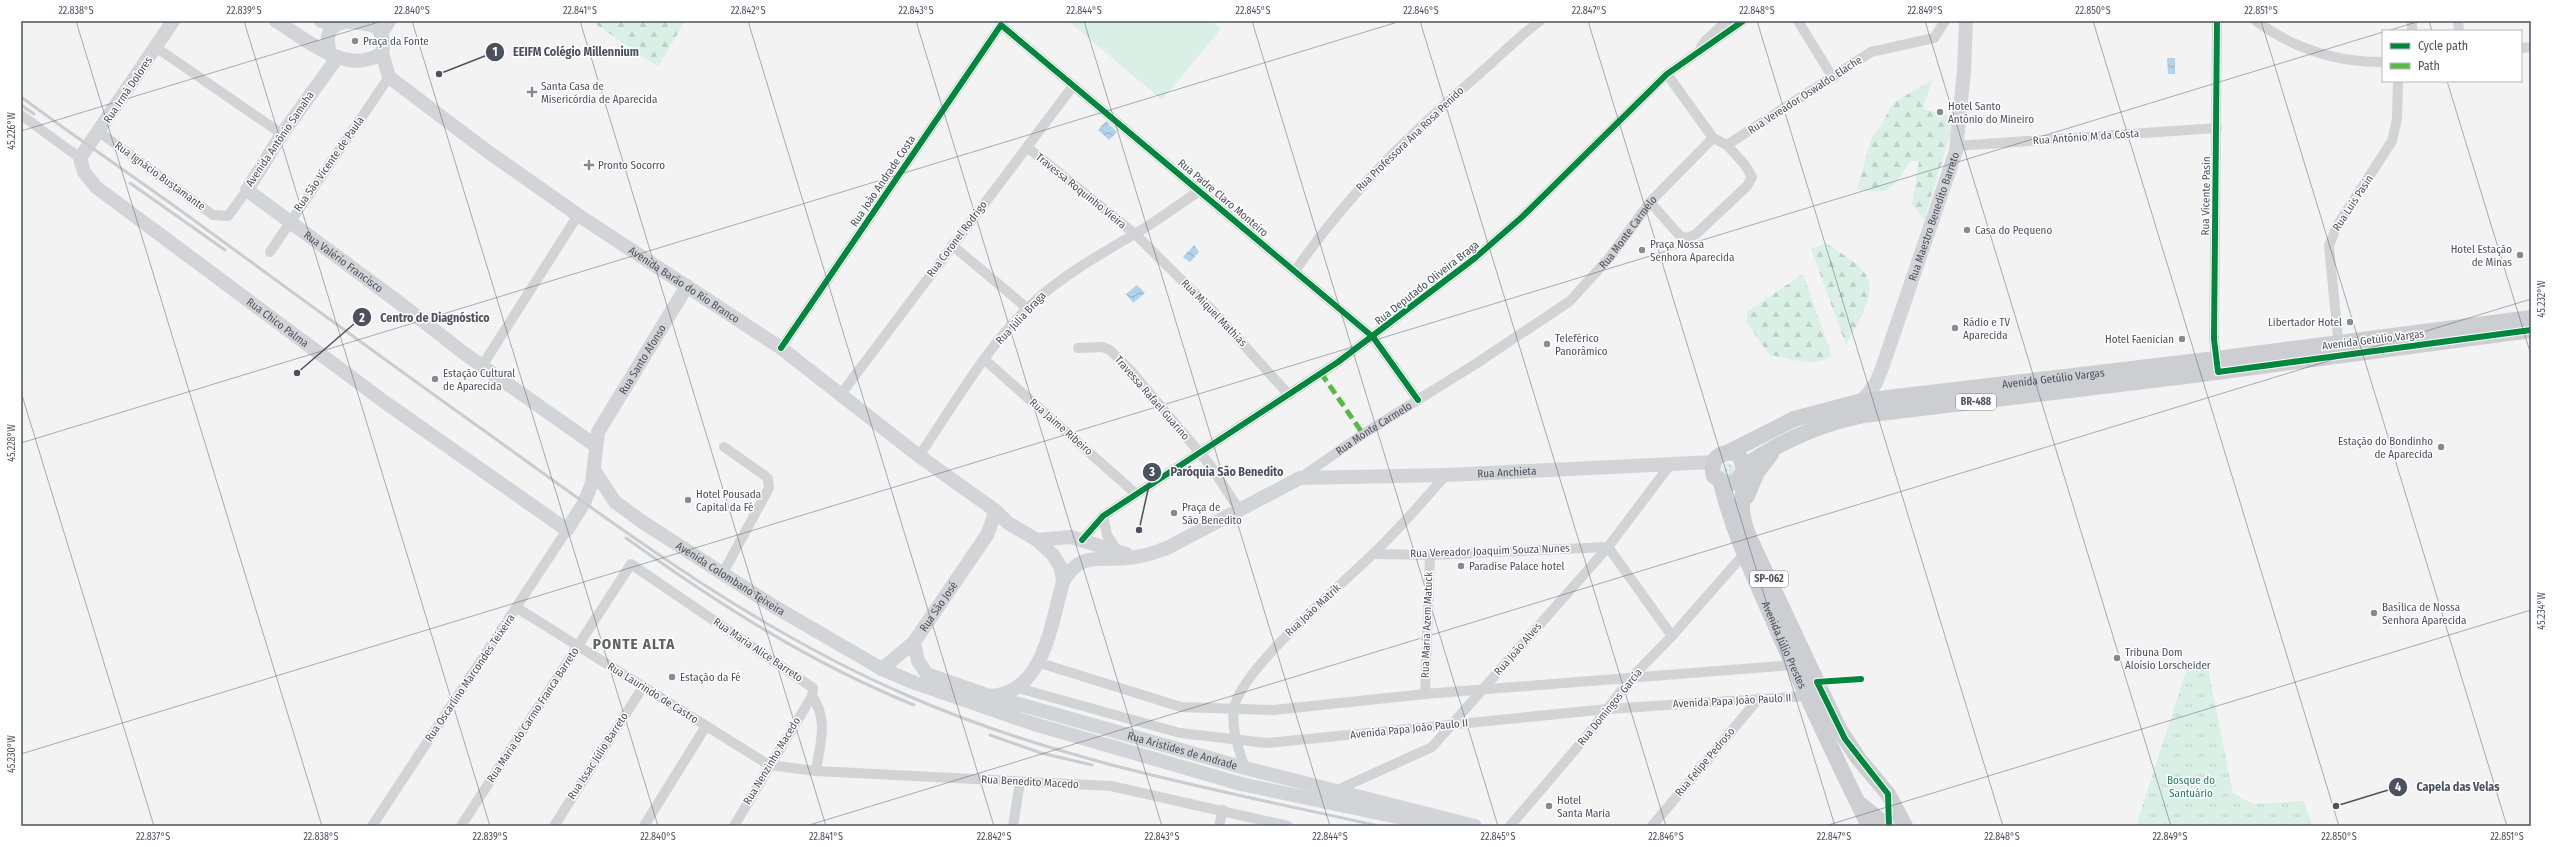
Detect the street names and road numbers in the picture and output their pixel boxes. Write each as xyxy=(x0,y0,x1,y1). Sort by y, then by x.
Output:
street label: Rua Vereador Oswaldo Elache xyxy=(1746,53,1864,137)
street label: Rua Irmã Dolores xyxy=(101,54,155,126)
street label: Rua Professora Ana Rosa Penido xyxy=(1353,84,1467,194)
street label: Avenida Antônio Samaha xyxy=(243,89,317,189)
street label: Rua São Vicente de Paula xyxy=(291,114,367,214)
street label: Rua Antônio M da Costa xyxy=(2032,127,2140,147)
street label: Rua João Andrade Costa xyxy=(848,133,918,229)
street label: Rua Ignácio Bustamante xyxy=(112,139,208,213)
street label: Rua Maestro Benedito Barreto xyxy=(1906,150,1962,283)
street label: Travessa Roquinho Vieira xyxy=(1033,151,1129,231)
street label: Rua Padre Claro Monteiro xyxy=(1175,156,1271,240)
street label: Rua Vicente Pasin xyxy=(2199,156,2213,236)
street label: Rua Luís Pasin xyxy=(2330,173,2376,233)
street label: Rua Monte Carmelo xyxy=(1596,193,1659,271)
street label: Rua Coronel Rodrigo xyxy=(924,198,990,280)
street label: Rua Valério Francisco xyxy=(301,228,386,295)
street label: Rua Deputado Oliveira Braga xyxy=(1372,238,1482,328)
street label: Avenida Barão do Rio Branco xyxy=(626,244,742,326)
street label: Rua Miquel Mathias xyxy=(1179,277,1250,349)
street label: Rua Júlia Braga xyxy=(993,289,1049,347)
street label: Rua Chico Palma xyxy=(244,295,311,350)
street label: Rua Santo Afonso xyxy=(616,322,669,397)
street label: Avenida Getúlio Vargas xyxy=(2321,327,2425,353)
street label: Travessa Rafael Guarino xyxy=(1112,353,1192,443)
street label: Avenida Getúlio Vargas xyxy=(2001,366,2105,391)
road number: BR-488 xyxy=(1956,394,1996,410)
street label: Rua Jaime Ribeiro xyxy=(1027,396,1095,458)
street label: Rua Monte Carmelo xyxy=(1333,399,1414,458)
street label: Rua Anchieta xyxy=(1477,464,1537,480)
street label: Avenida Colombano Teixeira xyxy=(674,539,788,618)
street label: Rua Vereador Joaquim Souza Nunes xyxy=(1410,542,1570,560)
street label: Rua Maria Azem Matuck xyxy=(1419,571,1435,678)
road number: SP-062 xyxy=(1750,571,1788,587)
street label: Rua São José xyxy=(917,579,960,634)
street label: Rua João Matrik xyxy=(1283,581,1344,639)
street label: Avenida Júlio Prestes xyxy=(1759,599,1809,691)
street label: Rua Oscarlino Marcondes Teixeira xyxy=(422,612,518,744)
street label: Rua Maria Alice Barreto xyxy=(711,615,805,685)
street label: Rua João Alves xyxy=(1492,620,1545,678)
street label: Rua Maria do Carmo Franca Barreto xyxy=(484,645,582,785)
street label: Rua Laurindo de Castro xyxy=(605,660,701,726)
street label: Rua Domingos Garcia xyxy=(1575,666,1645,748)
street label: Avenida Papa João Paulo II xyxy=(1672,691,1792,711)
street label: Rua Issac Júlio Barreto xyxy=(565,710,631,802)
street label: Rua Nenzinho Macedo xyxy=(741,715,803,807)
street label: Avenida Papa João Paulo II xyxy=(1349,716,1469,742)
street label: Rua Felipe Pedroso xyxy=(1672,725,1738,799)
street label: Rua Aristides de Andrade xyxy=(1126,729,1239,772)
street label: Rua Benedito Macedo xyxy=(981,773,1079,791)

